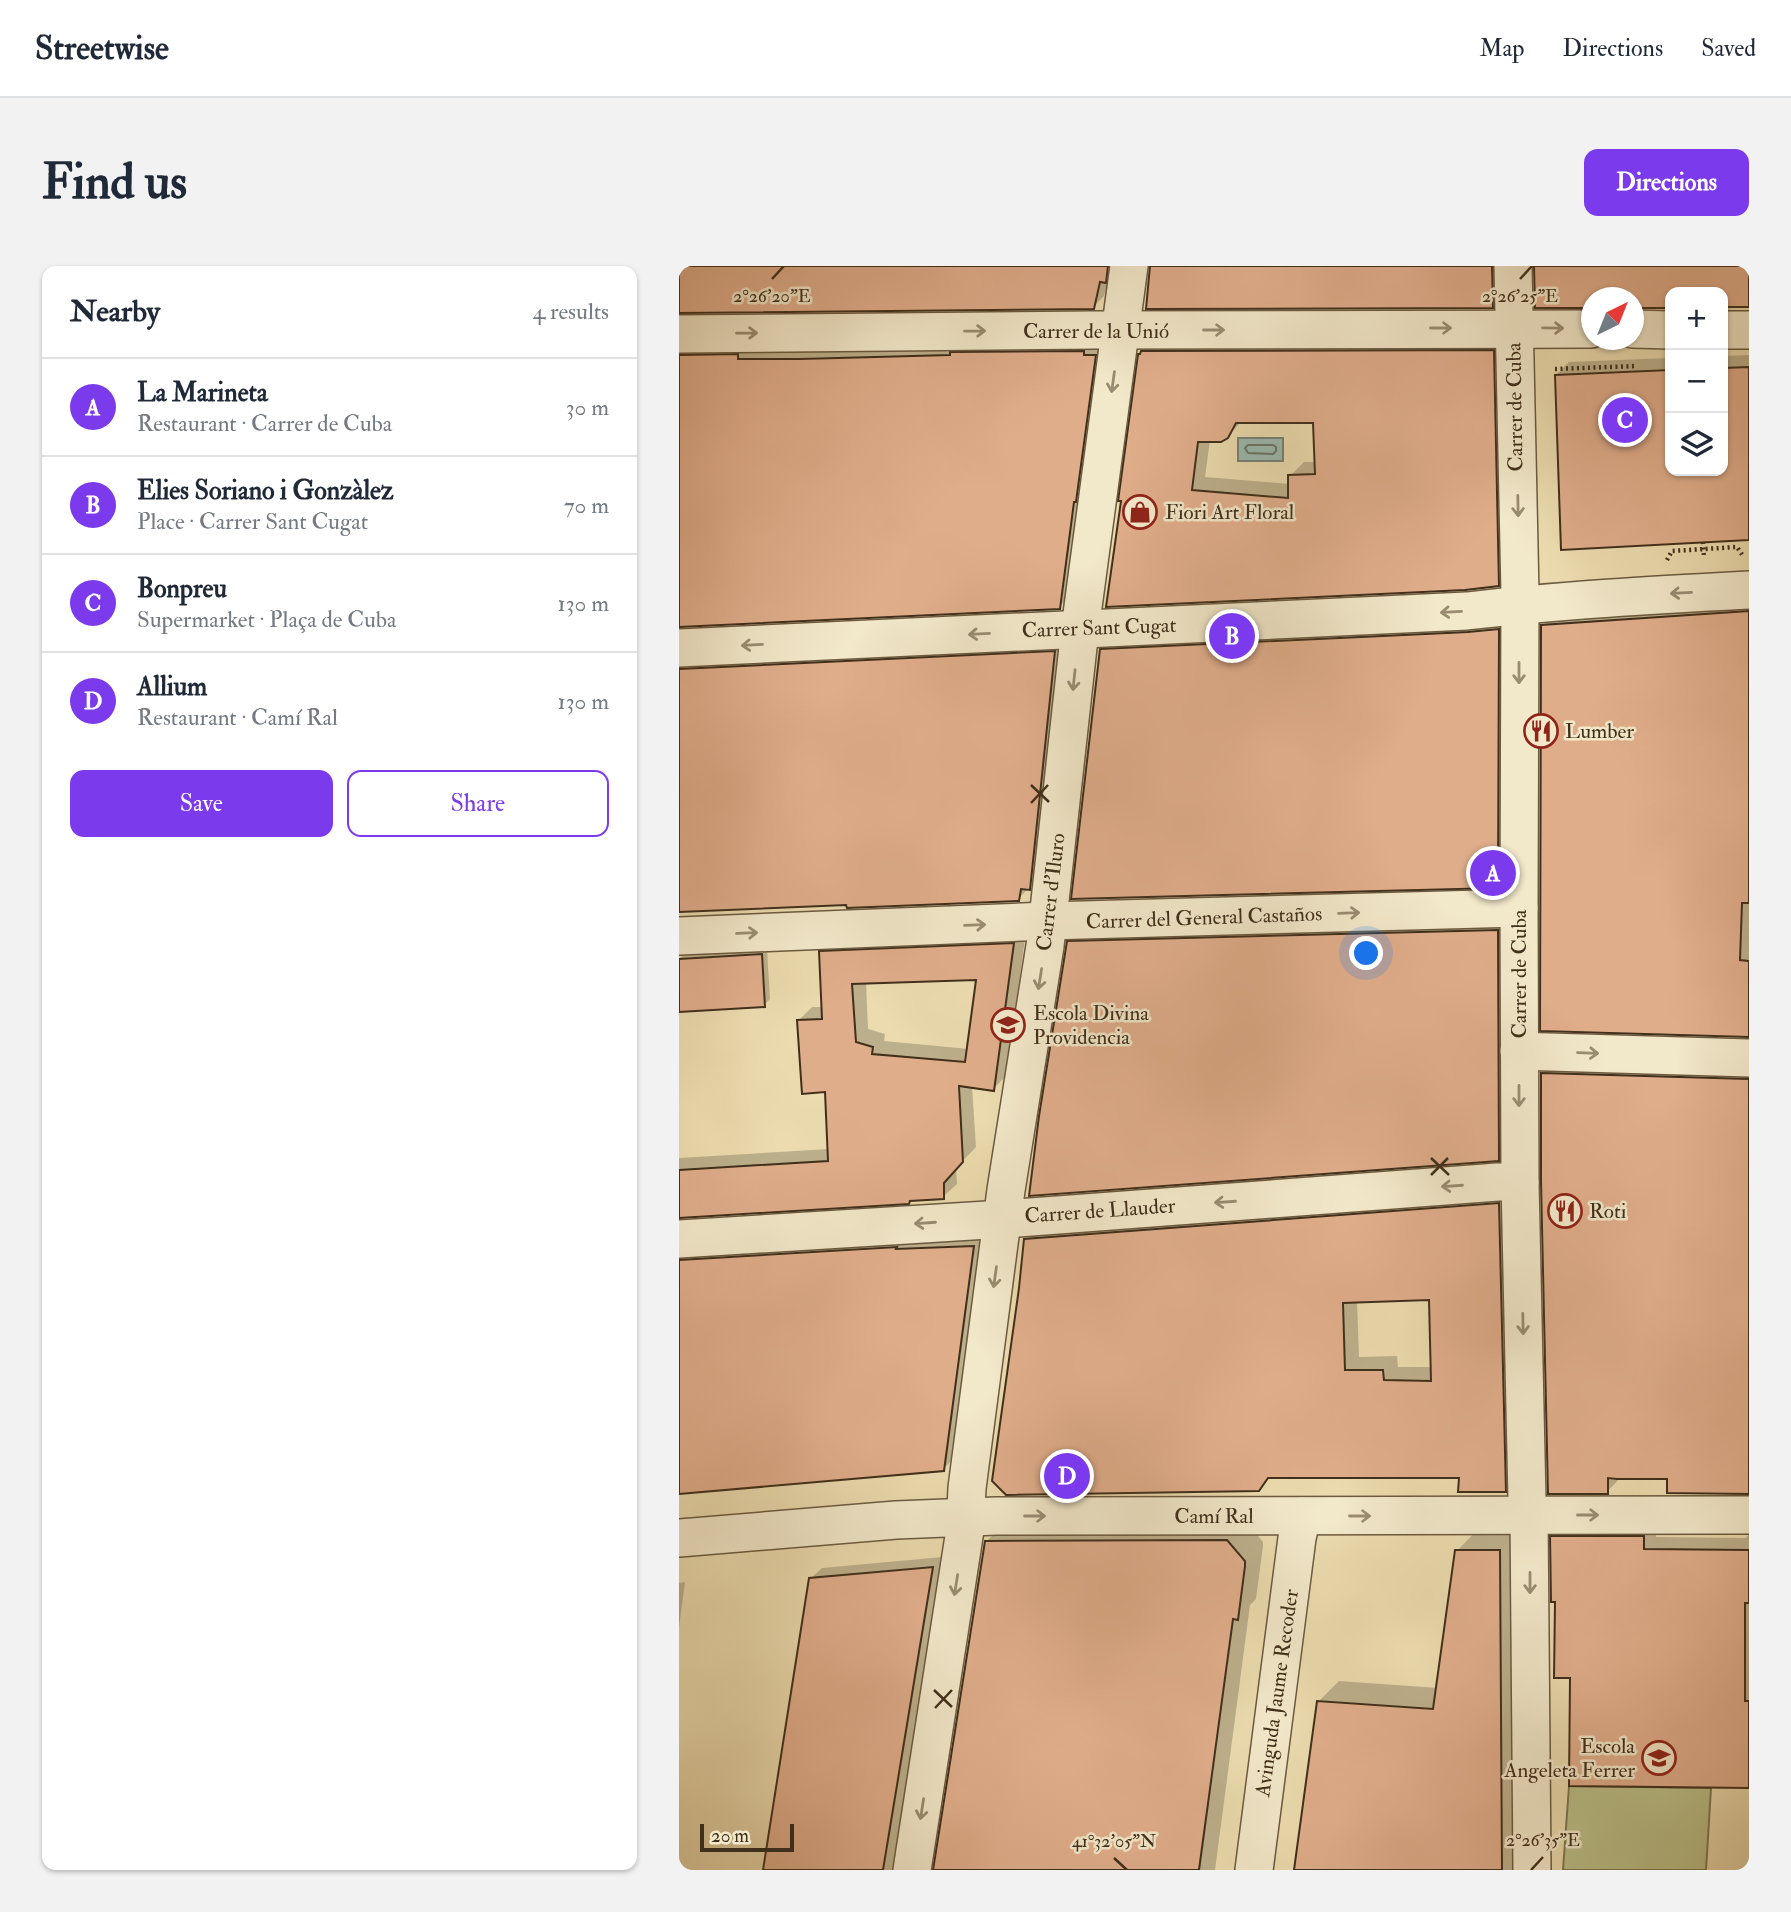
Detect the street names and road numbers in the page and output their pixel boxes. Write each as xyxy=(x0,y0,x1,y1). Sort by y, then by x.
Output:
street label: Carrer de la Unió xyxy=(1023,318,1169,345)
street label: Carrer de Cuba xyxy=(1500,342,1530,472)
street label: Carrer Sant Cugat xyxy=(1021,612,1177,644)
street label: Carrer d'Iluro xyxy=(1030,831,1072,953)
street label: Carrer del General Castaños xyxy=(1085,900,1323,936)
street label: Carrer de Cuba xyxy=(1506,909,1533,1039)
street label: Carrer de Llauder xyxy=(1024,1192,1176,1230)
street label: Camí Ral xyxy=(1174,1503,1254,1530)
street label: Avinguda Jaume Recoder xyxy=(1249,1587,1305,1799)

